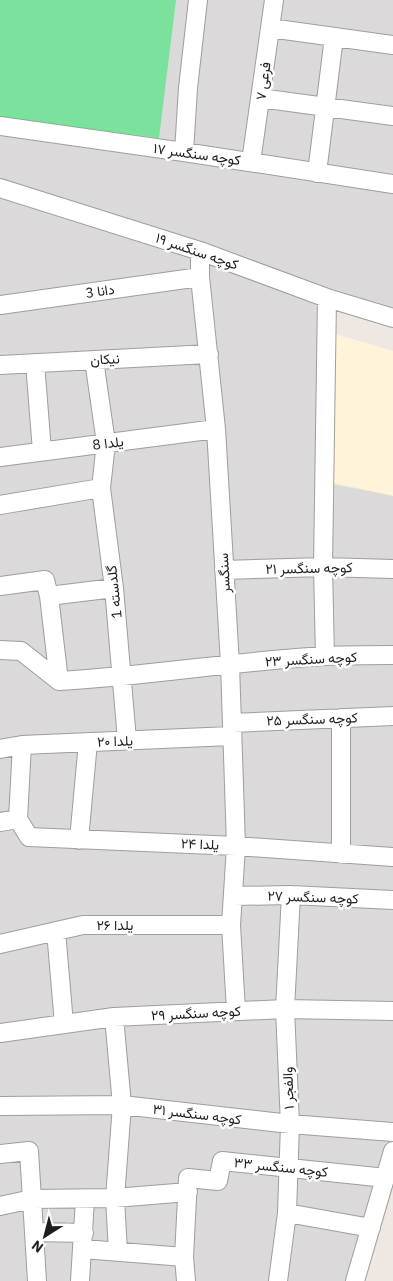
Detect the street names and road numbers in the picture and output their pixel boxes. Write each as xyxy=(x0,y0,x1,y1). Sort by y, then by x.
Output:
street label: فرعی ۷ xyxy=(251,61,275,101)
street label: کوچه سنگسر ۱۷ xyxy=(152,139,242,170)
street label: کوچه سنگسر ۱۹ xyxy=(153,228,241,275)
street label: دانا 3 xyxy=(84,280,116,302)
street label: نیکان xyxy=(90,349,120,369)
street label: یلدا 8 xyxy=(91,432,125,454)
street label: سنگسر xyxy=(214,552,234,595)
street label: کوچه سنگسر ۲۱ xyxy=(265,558,353,579)
street label: گلدسته 1 xyxy=(102,564,126,620)
street label: کوچه سنگسر ۲۳ xyxy=(264,648,358,671)
street label: کوچه سنگسر ۲۵ xyxy=(266,708,358,731)
street label: یلدا ۲۰ xyxy=(97,731,133,751)
street label: یلدا ۲۴ xyxy=(181,834,219,854)
street label: کوچه سنگسر ۲۷ xyxy=(267,886,359,909)
street label: یلدا ۲۶ xyxy=(97,916,133,934)
street label: کوچه سنگسر ۲۹ xyxy=(151,1002,241,1025)
street label: والفجر ۱ xyxy=(278,1066,298,1110)
street label: کوچه سنگسر ۳۱ xyxy=(152,1100,242,1129)
street label: کوچه سنگسر ۳۳ xyxy=(233,1153,329,1182)

